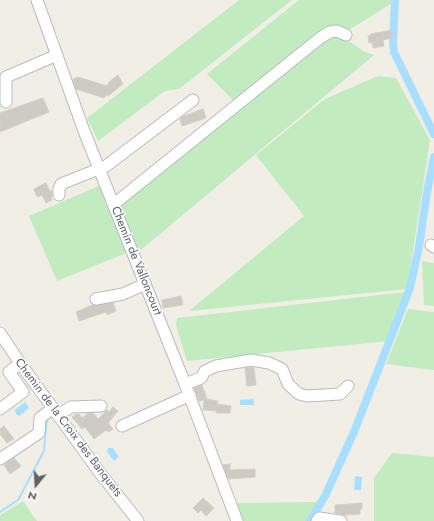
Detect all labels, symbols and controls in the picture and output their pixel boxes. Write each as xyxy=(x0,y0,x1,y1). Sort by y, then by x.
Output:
street label: Chemin de Valloncourt xyxy=(108,204,164,318)
street label: Chemin de la Croix des Banquets xyxy=(11,356,125,500)
north arrow xyxy=(16,465,56,505)
text: N xyxy=(26,487,39,505)

